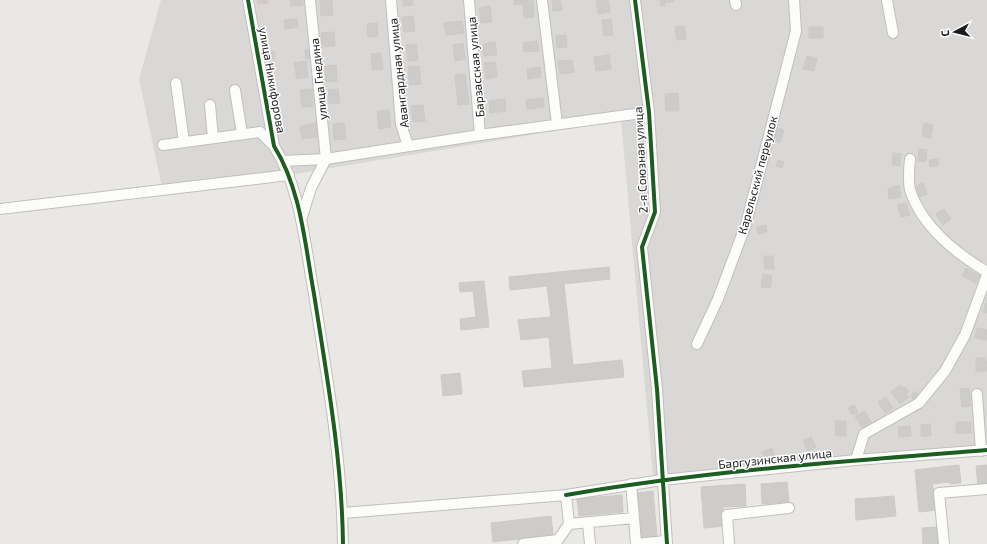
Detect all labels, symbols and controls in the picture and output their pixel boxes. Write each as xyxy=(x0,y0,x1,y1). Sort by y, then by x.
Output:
north arrow xyxy=(935,12,975,52)
street label: Барзасская улица xyxy=(464,16,487,118)
street label: Авангардная улица xyxy=(385,17,412,129)
street label: улица Никифорова xyxy=(256,26,289,134)
text: С xyxy=(938,29,951,37)
street label: улица Гнедина xyxy=(307,37,330,121)
street label: 2-я Союзная улица xyxy=(630,106,651,214)
street label: Карельский переулок xyxy=(734,114,781,236)
street label: Баргузинская улица xyxy=(717,445,833,472)

